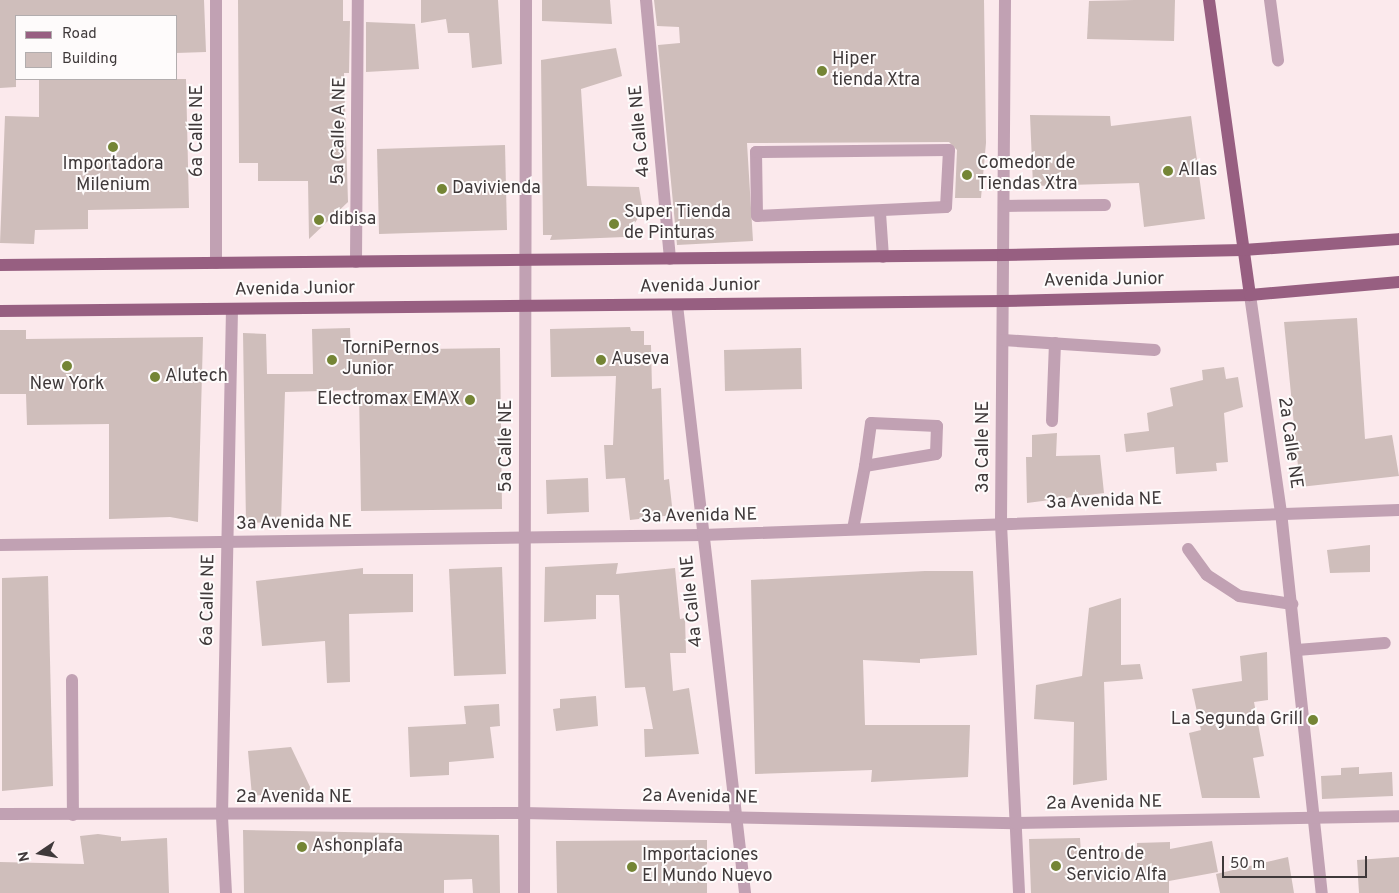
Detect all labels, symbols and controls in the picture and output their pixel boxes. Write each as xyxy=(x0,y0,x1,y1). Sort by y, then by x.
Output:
legend xyxy=(15,15,178,80)
text: Road xyxy=(62,25,97,44)
text: Building xyxy=(62,50,117,69)
place label: Hiper tienda Xtra xyxy=(832,50,920,92)
marker: Hiper tienda Xtra xyxy=(816,65,828,77)
street label: 5a Calle A NE xyxy=(328,76,352,186)
street label: 4a Calle NE xyxy=(626,84,656,178)
street label: 6a Calle NE xyxy=(187,85,209,177)
marker: Importadora Milenium xyxy=(107,141,119,153)
place label: Comedor de Tiendas Xtra xyxy=(977,154,1078,196)
place label: Importadora Milenium xyxy=(63,155,163,198)
place label: Allas xyxy=(1178,160,1218,182)
marker: Allas xyxy=(1162,165,1174,177)
marker: Comedor de Tiendas Xtra xyxy=(961,169,973,181)
place label: Davivienda xyxy=(452,178,541,200)
marker: Davivienda xyxy=(436,183,448,195)
place label: Super Tienda de Pinturas xyxy=(624,203,732,245)
place label: dibisa xyxy=(329,209,376,231)
marker: dibisa xyxy=(313,214,325,226)
marker: Super Tienda de Pinturas xyxy=(608,218,620,230)
street label: Avenida Junior xyxy=(1044,269,1164,293)
street label: Avenida Junior xyxy=(640,275,760,299)
street label: Avenida Junior xyxy=(235,278,355,302)
place label: TorniPernos Junior xyxy=(342,339,439,382)
place label: Auseva xyxy=(611,349,669,371)
marker: TorniPernos Junior xyxy=(326,354,338,366)
marker: Auseva xyxy=(595,354,607,366)
marker: New York xyxy=(61,360,73,372)
place label: Alutech xyxy=(165,366,228,388)
marker: Alutech xyxy=(149,371,161,383)
place label: New York xyxy=(29,374,105,396)
place label: Electromax EMAX xyxy=(317,389,460,411)
marker: Electromax EMAX xyxy=(464,394,476,406)
street label: 2a Calle NE xyxy=(1272,396,1306,490)
street label: 5a Calle NE xyxy=(496,400,518,492)
street label: 3a Calle NE xyxy=(973,401,995,493)
street label: 3a Avenida NE xyxy=(1045,489,1163,515)
street label: 3a Avenida NE xyxy=(640,505,758,529)
street label: 3a Avenida NE xyxy=(235,512,353,536)
street label: 6a Calle NE xyxy=(197,554,221,646)
street label: 4a Calle NE xyxy=(677,554,709,648)
place label: La Segunda Grill xyxy=(1171,709,1303,731)
marker: La Segunda Grill xyxy=(1307,714,1319,726)
street label: 2a Avenida NE xyxy=(641,786,759,810)
street label: 2a Avenida NE xyxy=(236,787,352,809)
street label: 2a Avenida NE xyxy=(1045,792,1163,816)
north arrow xyxy=(15,828,65,878)
place label: Ashonplafa xyxy=(312,836,403,858)
marker: Ashonplafa xyxy=(296,841,308,853)
place label: Centro de Servicio Alfa xyxy=(1066,845,1167,888)
place label: Importaciones El Mundo Nuevo xyxy=(642,846,773,889)
scale bar xyxy=(1224,846,1369,878)
text: N xyxy=(15,850,34,863)
text: 50 m xyxy=(1230,855,1265,874)
marker: Centro de Servicio Alfa xyxy=(1050,860,1062,872)
marker: Importaciones El Mundo Nuevo xyxy=(626,861,638,873)

